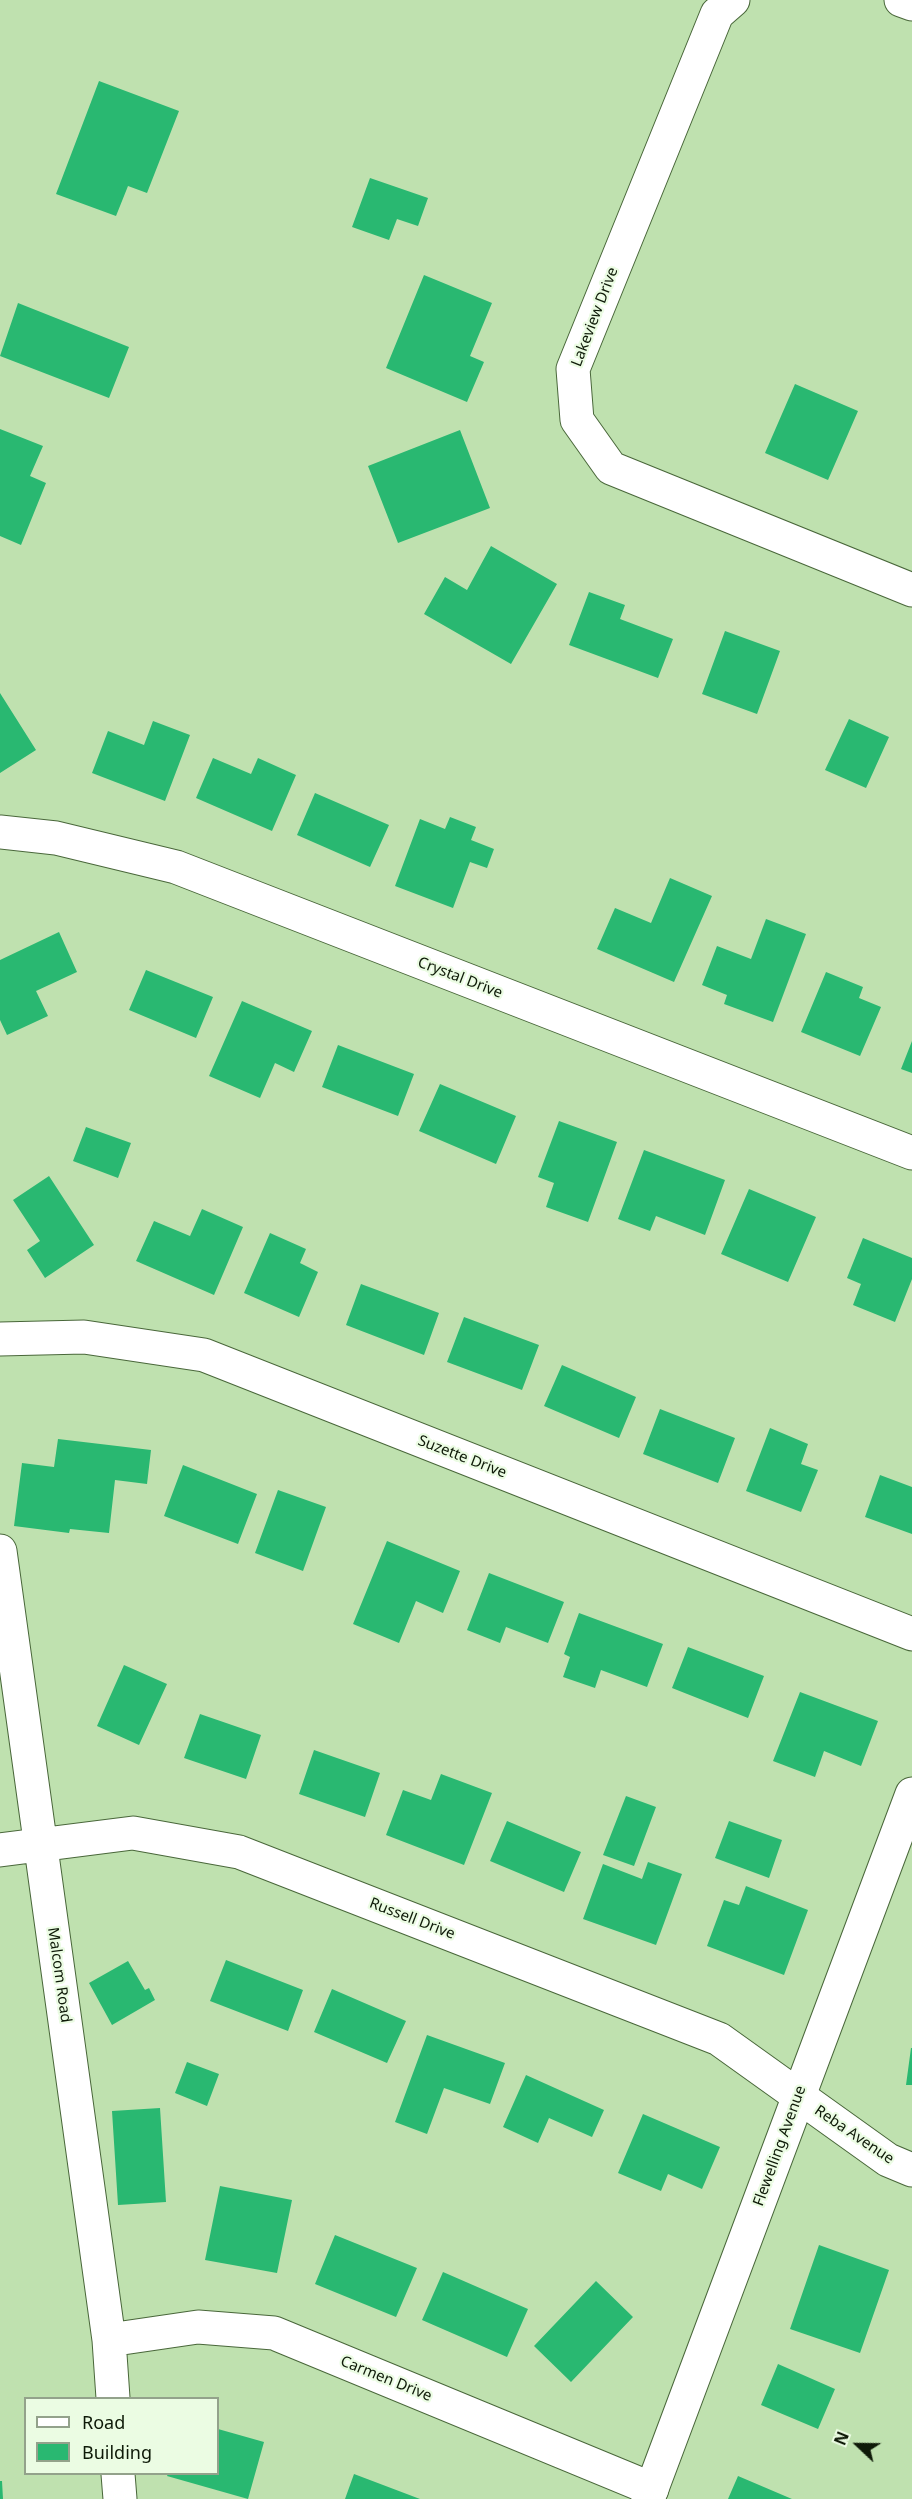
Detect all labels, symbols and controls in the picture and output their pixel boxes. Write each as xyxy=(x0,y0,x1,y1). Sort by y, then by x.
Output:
street label: Lakeview Drive xyxy=(568,265,622,369)
street label: Crystal Drive xyxy=(415,954,505,1002)
street label: Suzette Drive xyxy=(415,1432,509,1482)
street label: Russell Drive xyxy=(367,1894,457,1944)
street label: Malcom Road xyxy=(43,1926,75,2024)
street label: Flewelling Avenue xyxy=(750,2083,810,2209)
street label: Reba Avenue xyxy=(811,2102,897,2168)
street label: Carmen Drive xyxy=(338,2353,434,2405)
legend xyxy=(24,2397,219,2475)
text: Road xyxy=(82,2410,125,2434)
north arrow xyxy=(828,2415,888,2475)
text: N xyxy=(829,2428,854,2448)
text: Building xyxy=(82,2440,152,2464)

